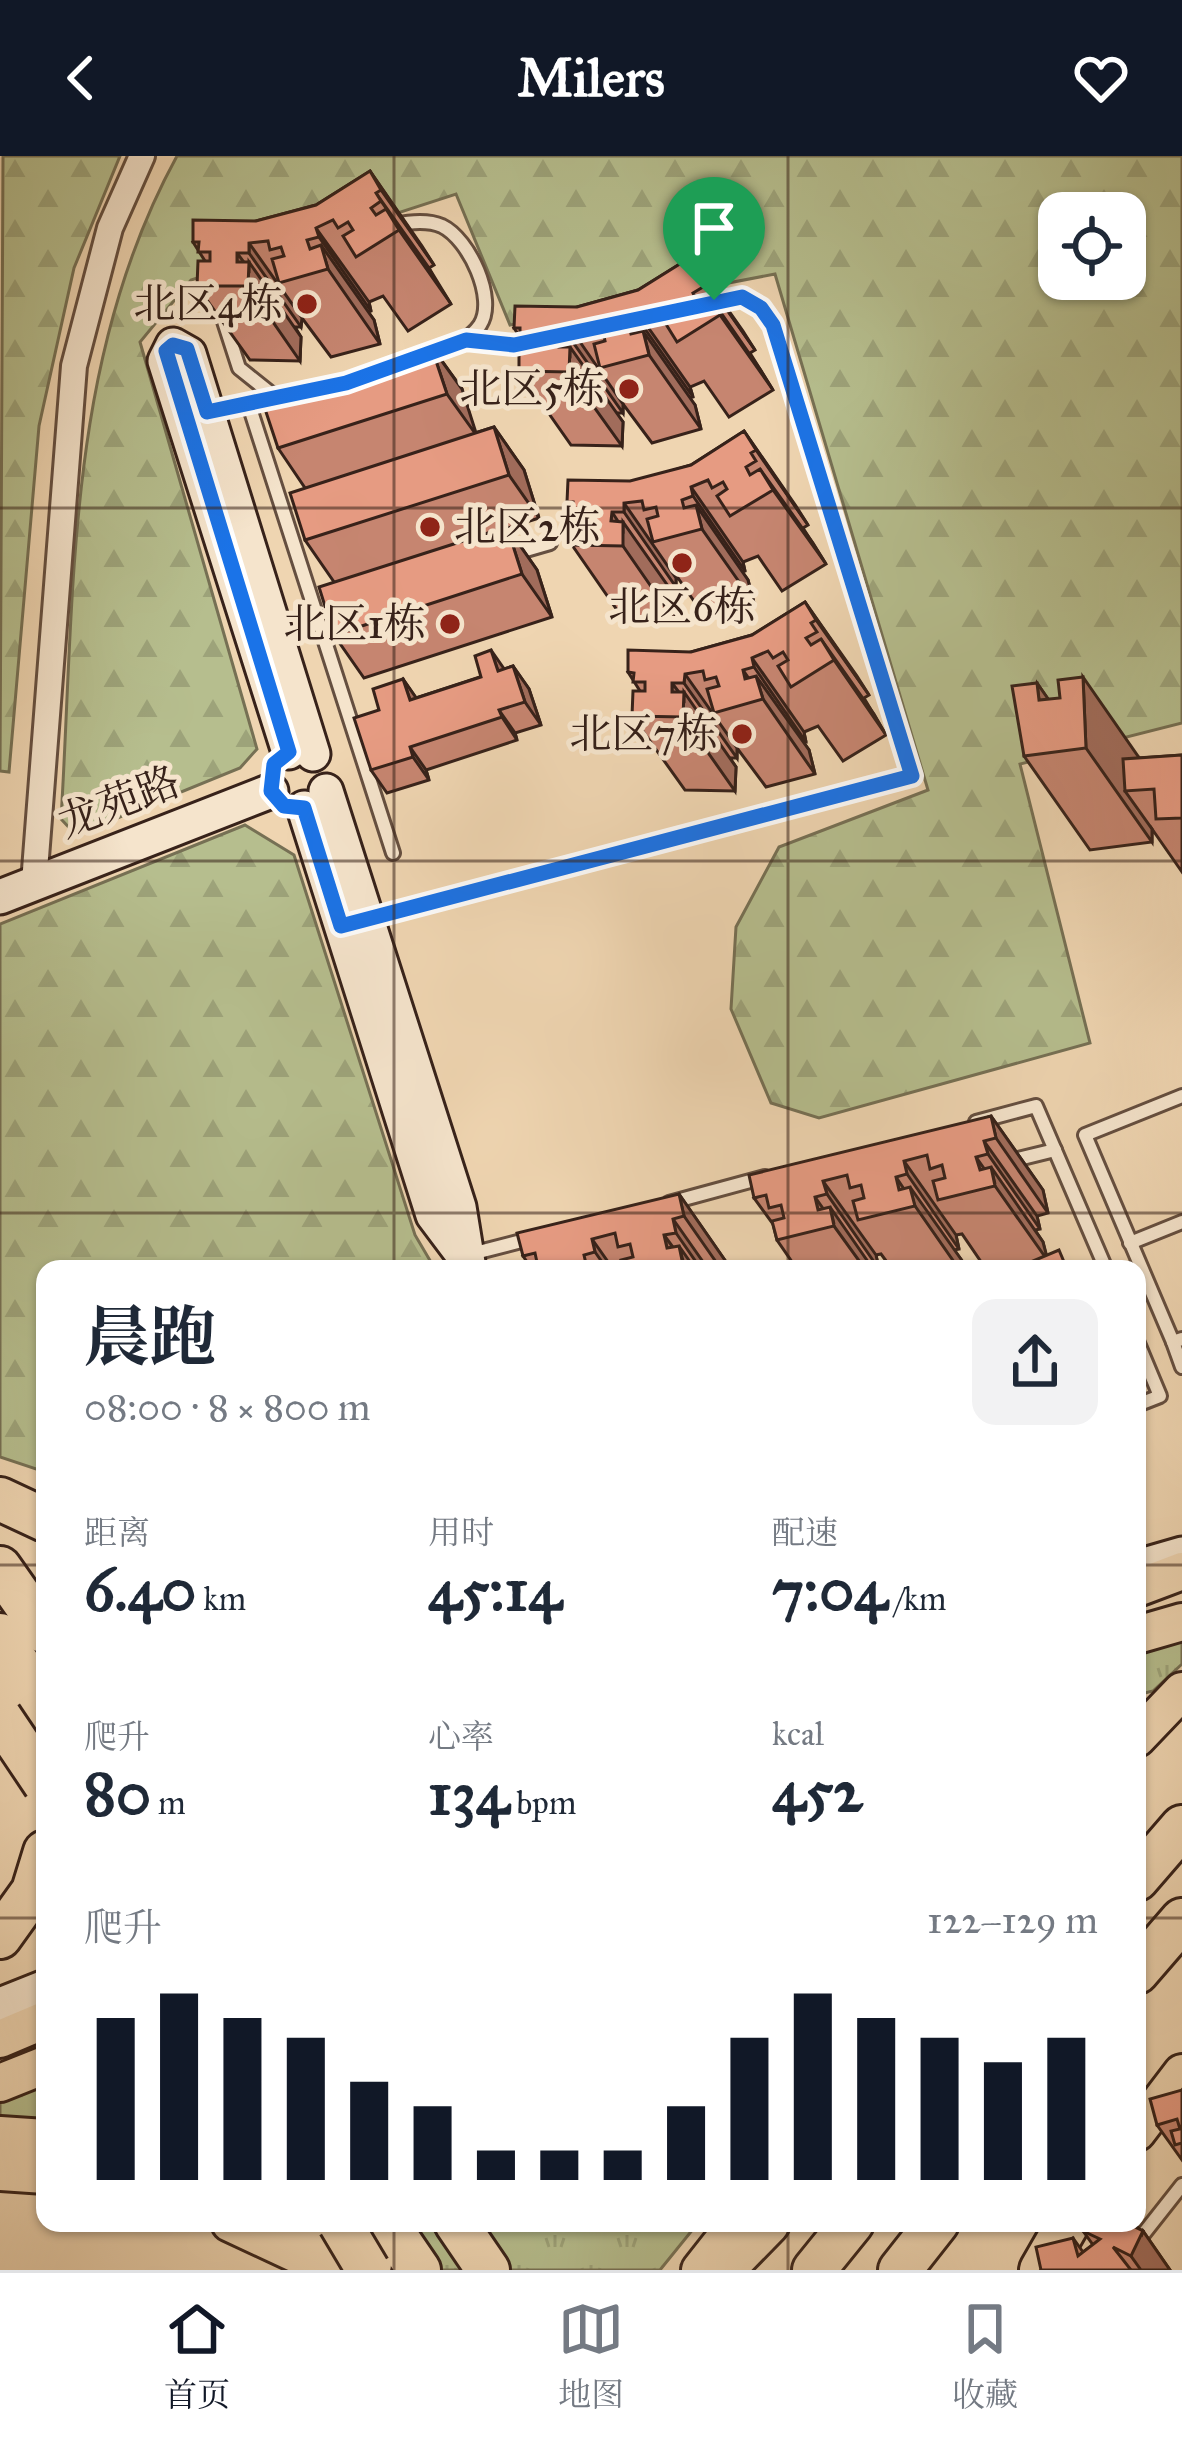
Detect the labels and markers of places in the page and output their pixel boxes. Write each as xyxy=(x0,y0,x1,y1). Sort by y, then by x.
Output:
pin xyxy=(663,177,765,300)
place label: 北区4栋 xyxy=(134,278,283,330)
marker: 北区4栋 xyxy=(294,291,320,317)
place label: 北区5栋 xyxy=(459,363,605,415)
marker: 北区5栋 xyxy=(616,376,642,402)
place label: 北区2栋 xyxy=(454,501,601,553)
marker: 北区2栋 xyxy=(417,514,443,540)
marker: 北区6栋 xyxy=(669,550,695,576)
place label: 北区6栋 xyxy=(608,581,756,633)
place label: 北区1栋 xyxy=(283,598,426,650)
marker: 北区1栋 xyxy=(437,611,463,637)
place label: 北区7栋 xyxy=(570,708,718,760)
marker: 北区7栋 xyxy=(729,721,755,747)

